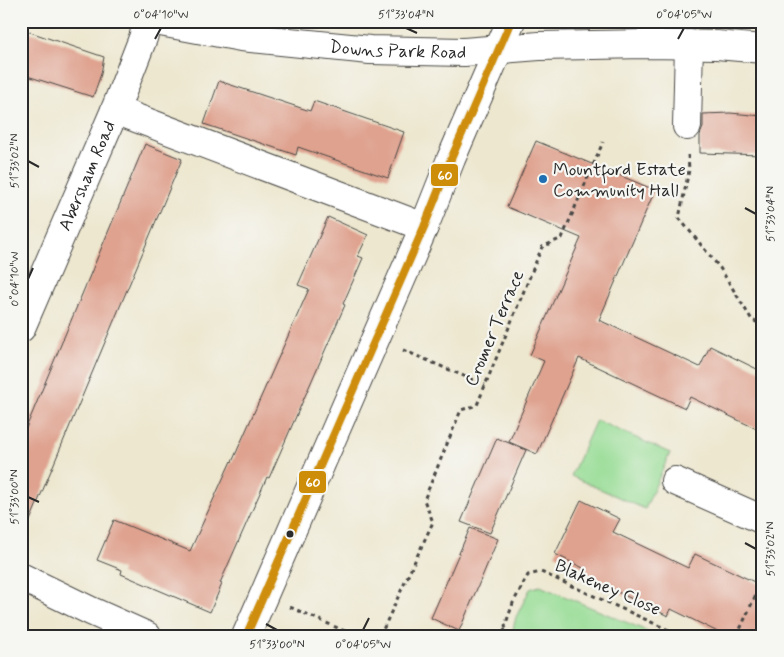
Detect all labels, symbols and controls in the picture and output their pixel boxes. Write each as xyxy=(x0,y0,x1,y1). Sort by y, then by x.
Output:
text: 0°04'10"W xyxy=(134,7,189,23)
text: 51°33'04"N xyxy=(378,7,434,23)
text: 0°04'05"W xyxy=(656,7,712,23)
street label: Downs Park Road xyxy=(328,35,466,65)
street label: Abersham Road xyxy=(53,117,122,235)
text: 51°33'02"N xyxy=(7,134,23,188)
place label: Mountford Estate Community Hall xyxy=(553,158,686,203)
line badge: 60 xyxy=(430,163,459,187)
text: 60 xyxy=(437,167,453,185)
marker: Mountford Estate Community Hall xyxy=(537,173,549,185)
text: 51°33'04"N xyxy=(763,186,779,242)
text: 0°04'10"W xyxy=(7,251,23,306)
street label: Cromer Terrace xyxy=(460,267,530,390)
text: 51°33'00"N xyxy=(7,469,23,525)
line badge: 60 xyxy=(298,470,327,494)
text: 60 xyxy=(305,474,321,492)
text: 51°33'02"N xyxy=(763,522,779,576)
unlabelled marker xyxy=(285,529,295,539)
street label: Blakeney Close xyxy=(551,554,664,622)
text: 51°33'00"N xyxy=(249,637,305,653)
text: 0°04'05"W xyxy=(335,637,391,653)

